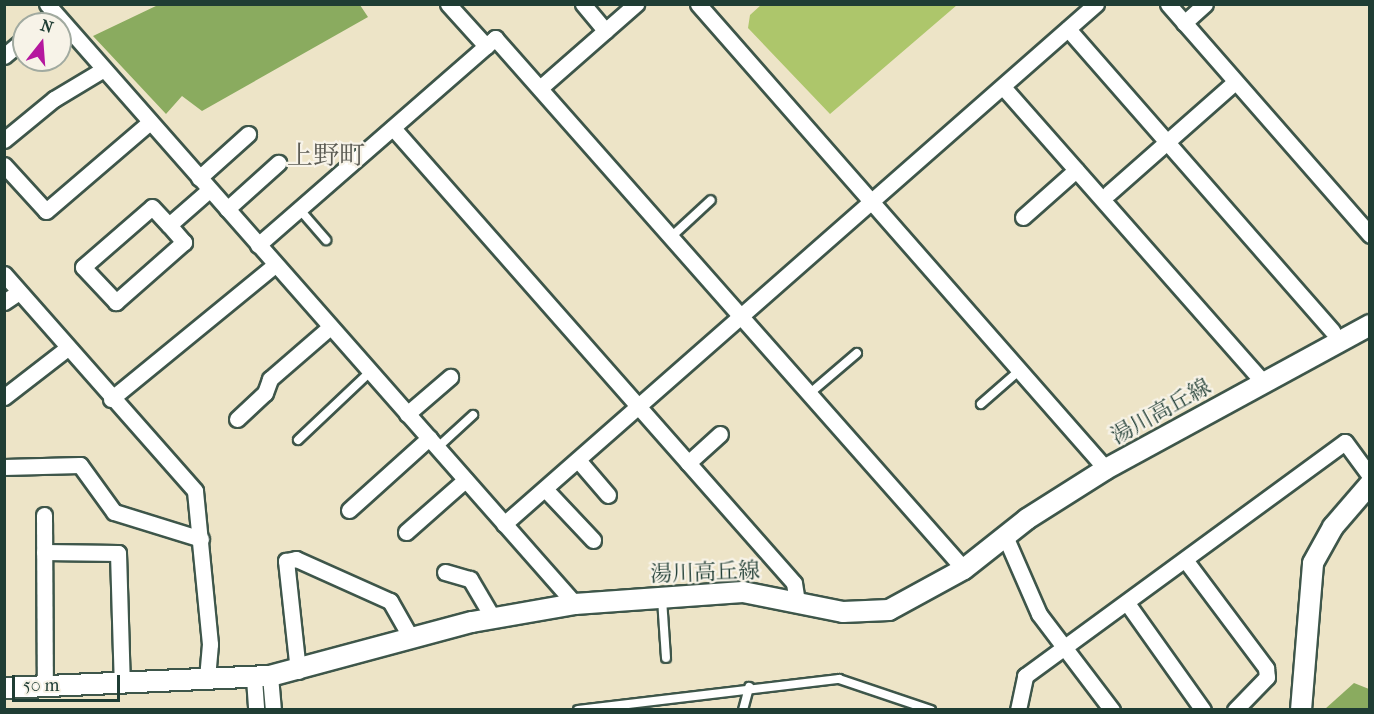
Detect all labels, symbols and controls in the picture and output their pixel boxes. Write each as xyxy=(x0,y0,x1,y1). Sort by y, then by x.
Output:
north arrow xyxy=(12,12,72,72)
text: N xyxy=(38,15,55,37)
district label: 上野町 xyxy=(287,140,365,172)
street label: 湯川高丘線 xyxy=(1106,374,1216,450)
street label: 湯川高丘線 xyxy=(650,558,760,588)
scale bar xyxy=(15,663,123,701)
text: 50 m xyxy=(23,675,59,696)

